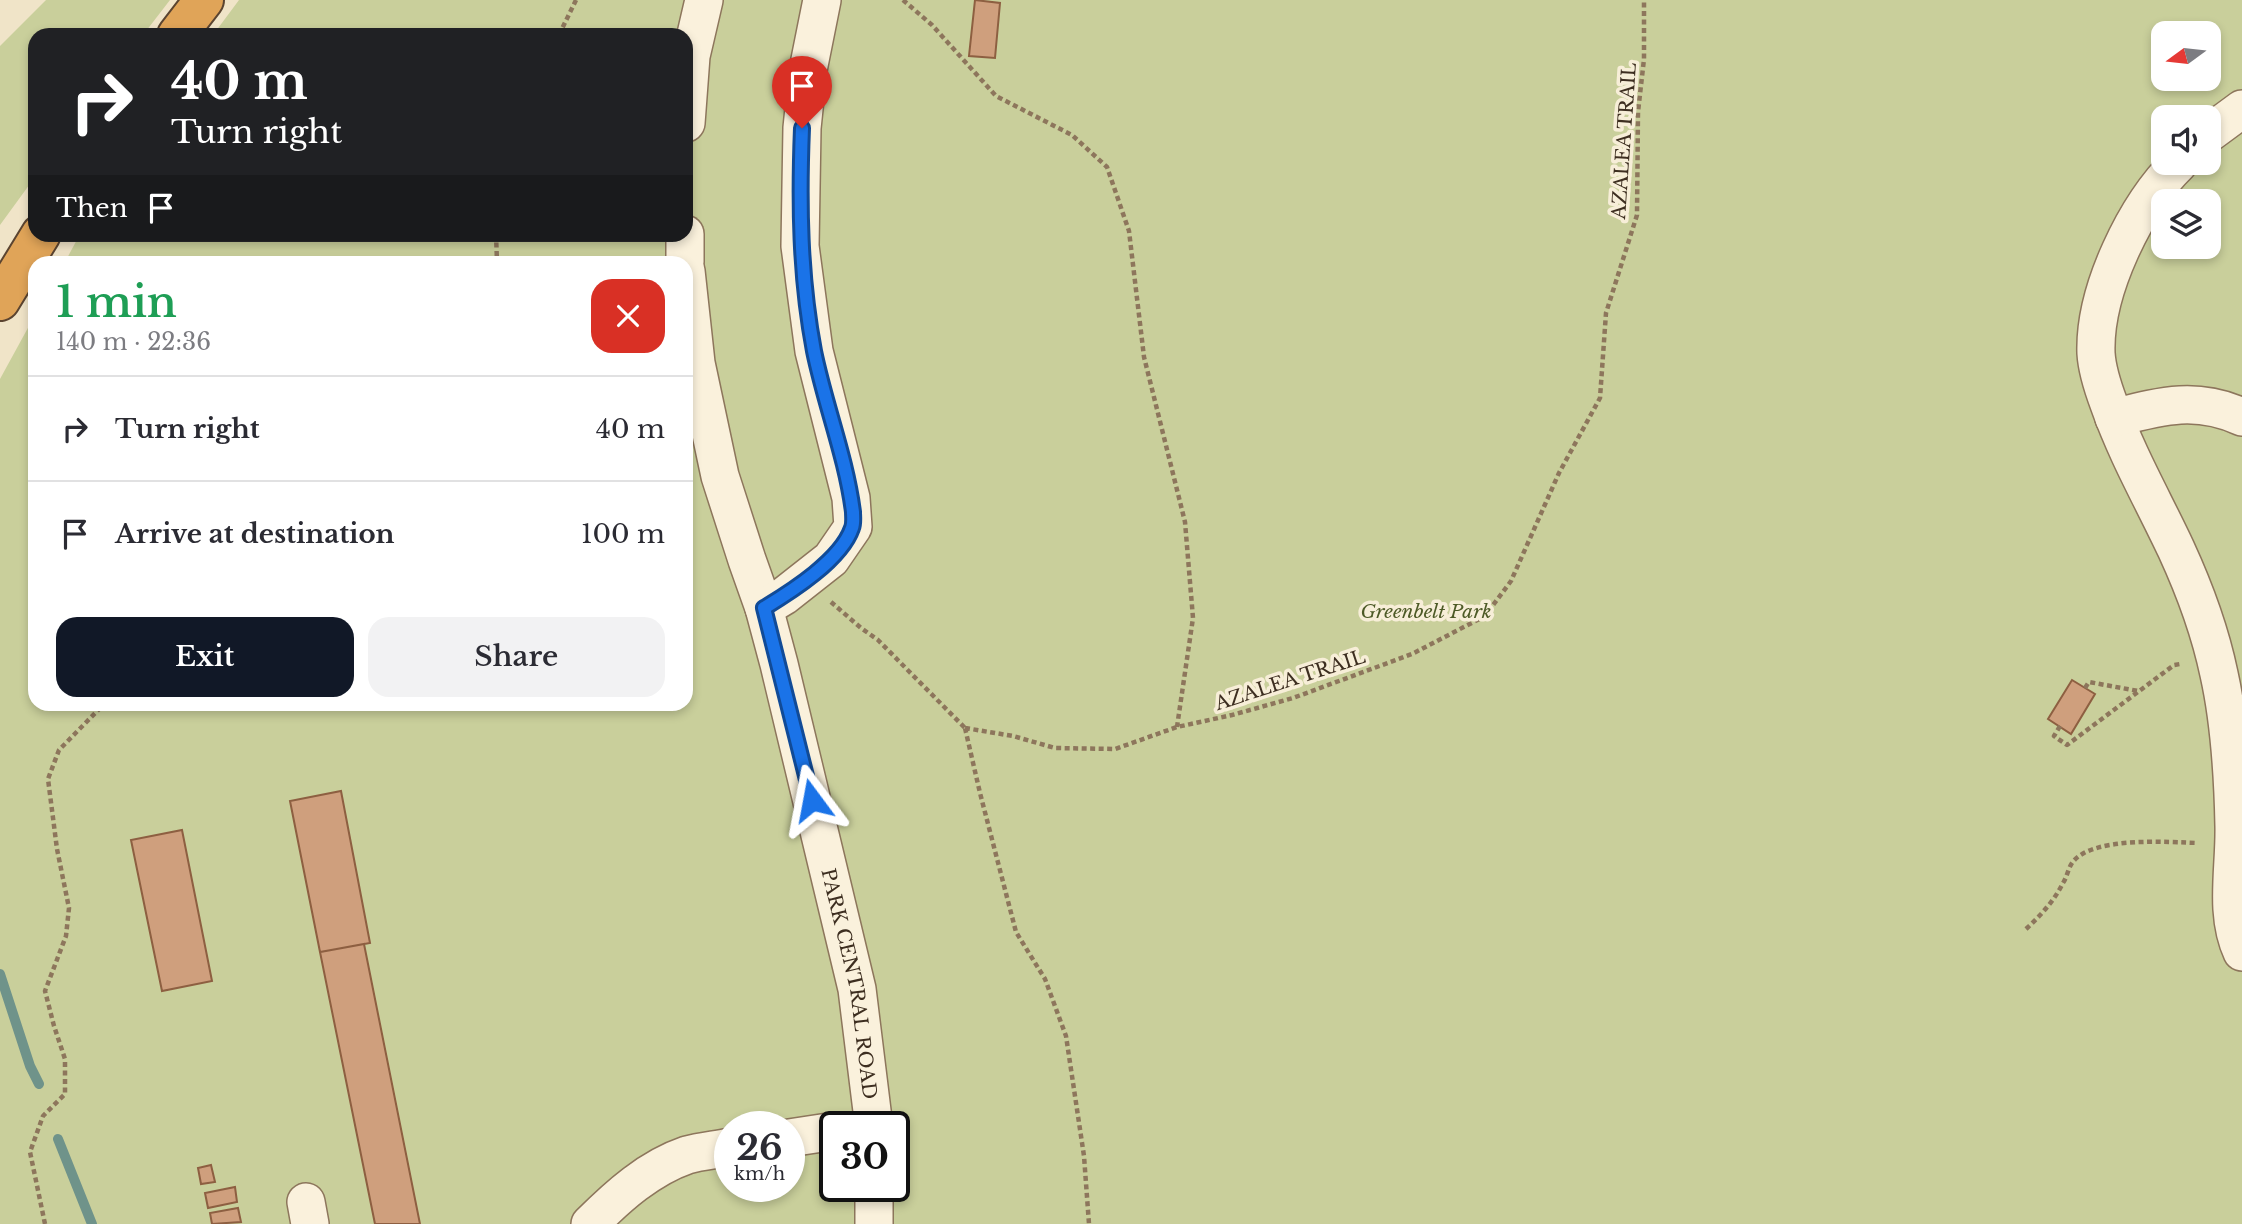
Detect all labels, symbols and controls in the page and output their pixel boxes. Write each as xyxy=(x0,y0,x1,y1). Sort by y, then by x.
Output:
north arrow xyxy=(2151,21,2221,91)
map controls xyxy=(2151,21,2221,259)
text: 40 m xyxy=(171,51,308,112)
icon: right xyxy=(56,56,147,147)
pin xyxy=(772,56,832,128)
street label: AZALEA TRAIL xyxy=(1607,62,1641,221)
icon: arrive xyxy=(783,67,821,105)
button: sound xyxy=(2151,105,2221,175)
text: Turn right xyxy=(171,112,342,152)
icon: arrive xyxy=(142,189,180,227)
button: layers xyxy=(2151,189,2221,259)
text: Then xyxy=(56,192,128,224)
text: 1 min xyxy=(56,276,177,328)
button: close xyxy=(591,279,665,353)
text: 140 m · 22:36 xyxy=(56,328,211,356)
icon: right xyxy=(56,410,94,448)
text: Turn right xyxy=(115,413,260,445)
text: 40 m xyxy=(596,413,665,445)
icon: arrive xyxy=(56,515,94,553)
text: Arrive at destination xyxy=(115,518,395,550)
text: 100 m xyxy=(581,518,665,550)
park label: Greenbelt Park xyxy=(1360,600,1492,623)
button: Exit xyxy=(56,617,354,697)
button: Share xyxy=(368,617,665,697)
street label: AZALEA TRAIL xyxy=(1211,645,1368,715)
position arrow xyxy=(775,763,849,837)
street label: PARK CENTRAL ROAD xyxy=(817,866,882,1101)
speed limit sign: 30 xyxy=(819,1111,910,1202)
text: 26 xyxy=(736,1126,783,1169)
text: km/h xyxy=(734,1163,785,1185)

